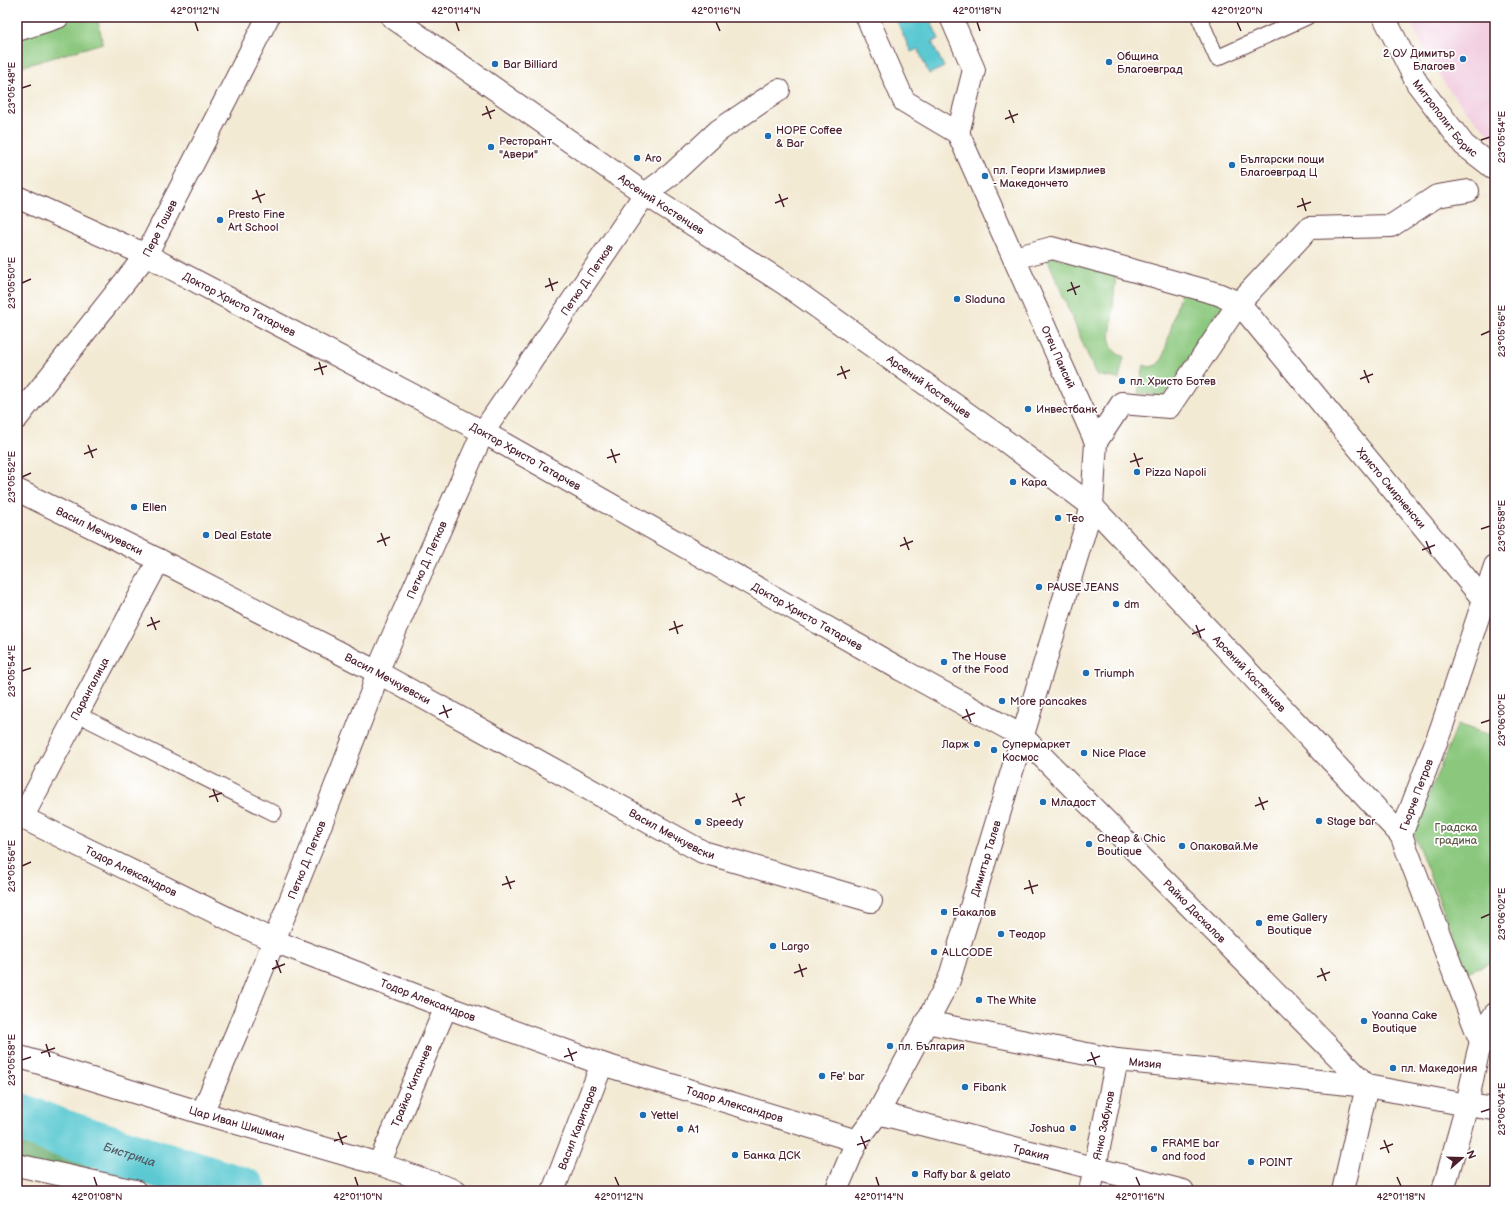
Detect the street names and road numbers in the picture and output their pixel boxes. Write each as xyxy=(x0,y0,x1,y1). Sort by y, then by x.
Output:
street label: Митрополит Борис xyxy=(1410,77,1481,160)
street label: Арсений Костенцев xyxy=(615,170,707,237)
street label: Пере Тошев xyxy=(140,197,180,259)
street label: Петко Д. Петков xyxy=(558,241,616,318)
street label: Доктор Христо Татарчев xyxy=(181,269,298,339)
street label: Отец Паисий xyxy=(1038,324,1078,390)
street label: Арсений Костенцев xyxy=(884,352,974,421)
street label: Доктор Христо Татарчев xyxy=(468,420,583,493)
street label: Христо Смирненски xyxy=(1354,445,1429,531)
street label: Васил Мечкуевски xyxy=(54,504,145,558)
street label: Петко Д. Петков xyxy=(404,519,449,601)
street label: Доктор Христо Татарчев xyxy=(749,580,865,653)
street label: Арсений Костенцев xyxy=(1210,632,1289,715)
street label: Васил Мечкуевски xyxy=(343,650,433,707)
street label: Парангалица xyxy=(68,655,112,723)
street label: Гьорче Петров xyxy=(1397,757,1436,832)
street label: Васил Мечкуевски xyxy=(627,806,716,862)
street label: Петко Д. Петков xyxy=(285,819,329,901)
street label: Димитър Талев xyxy=(968,819,1003,898)
street label: Тодор Александров xyxy=(83,843,179,899)
street label: Райко Даскалов xyxy=(1161,877,1229,946)
street label: Тодор Александров xyxy=(378,976,478,1024)
street label: Трайко Китанчев xyxy=(389,1043,435,1129)
street label: Мизия xyxy=(1128,1055,1162,1071)
street label: Васил Каритаров xyxy=(555,1083,600,1172)
street label: Тодор Александров xyxy=(684,1083,785,1125)
street label: Янко Забунов xyxy=(1090,1089,1117,1161)
street label: Цар Иван Шишман xyxy=(188,1103,286,1143)
street label: Тракия xyxy=(1011,1141,1051,1163)

